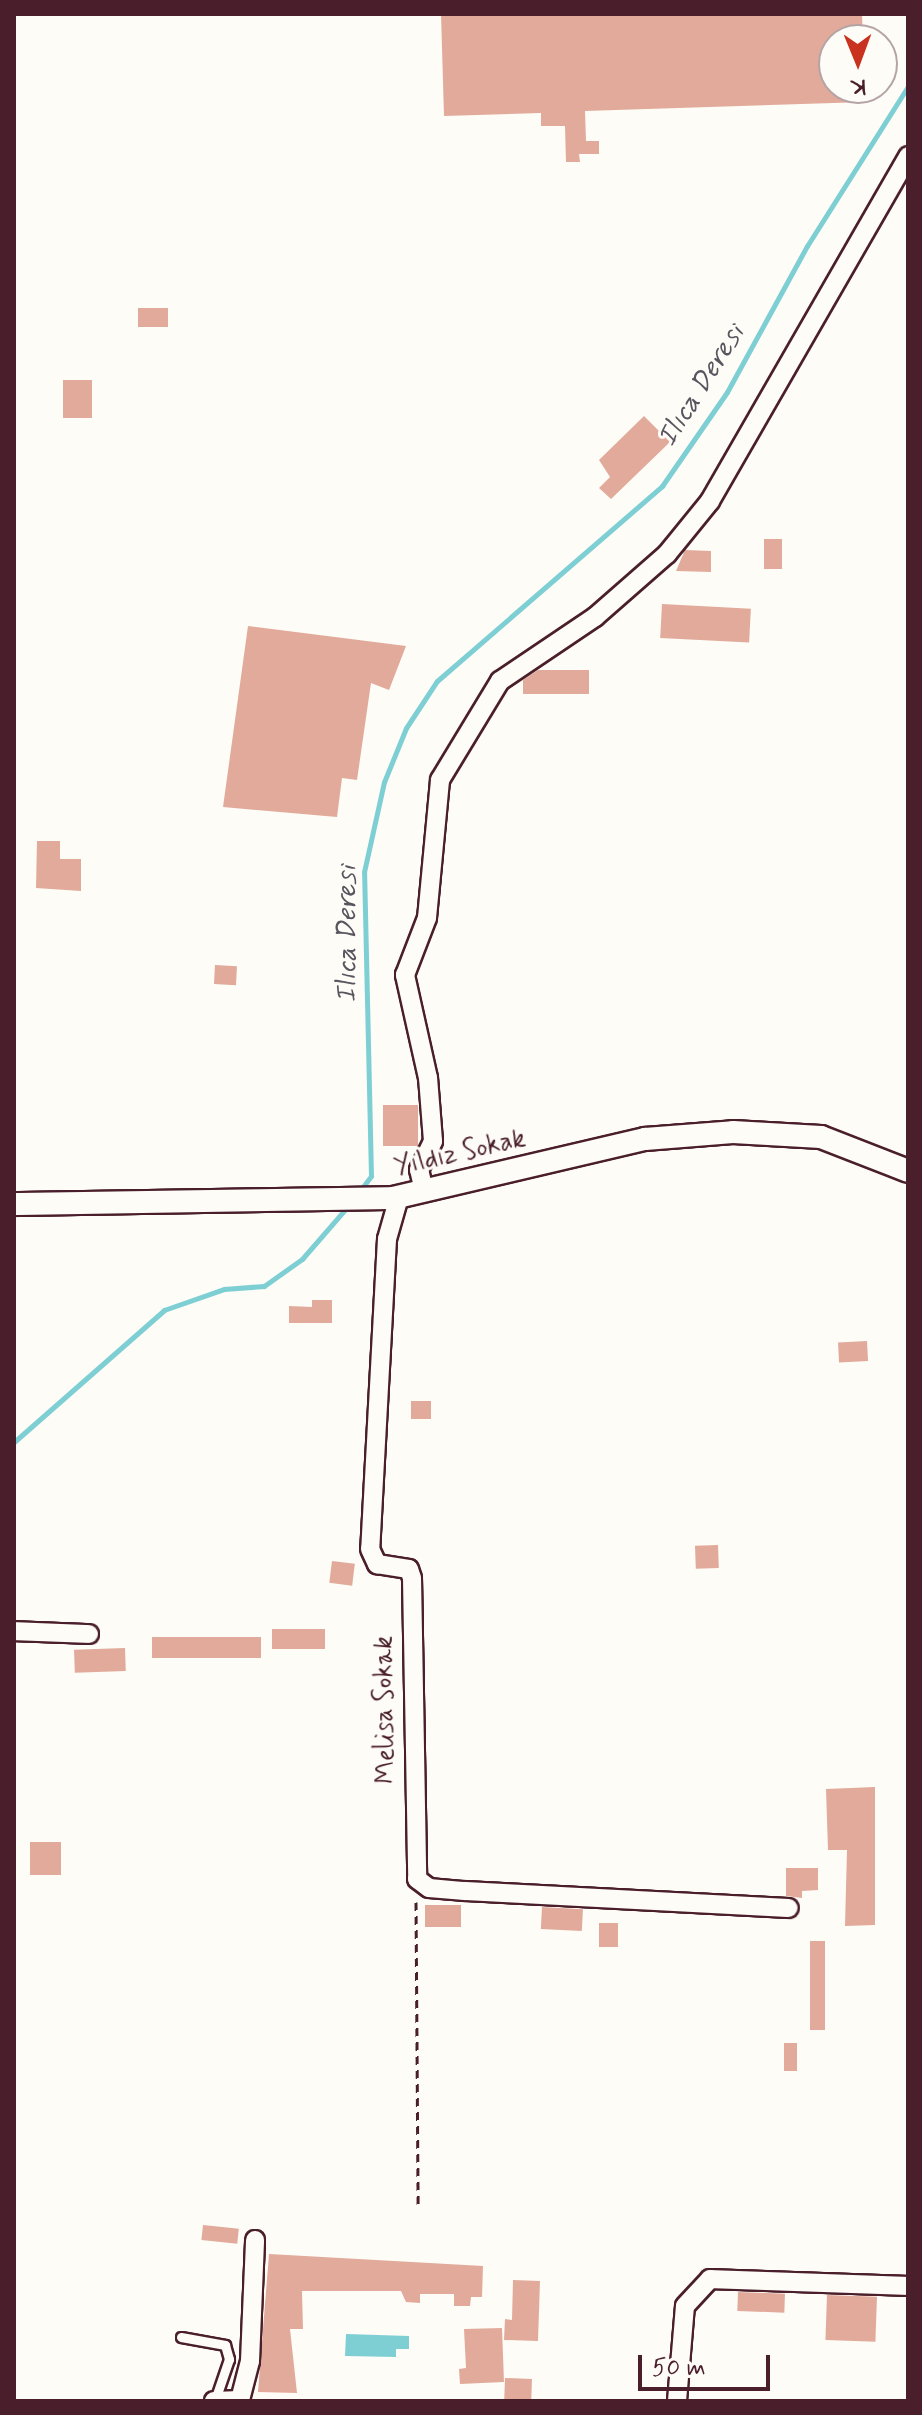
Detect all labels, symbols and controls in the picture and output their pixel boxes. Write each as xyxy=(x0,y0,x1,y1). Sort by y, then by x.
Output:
north arrow xyxy=(818,24,898,104)
text: K xyxy=(850,72,866,100)
water label: Ilıca Deresi xyxy=(652,319,752,453)
water label: Ilıca Deresi xyxy=(331,866,365,1002)
street label: Yıldız Sokak xyxy=(390,1123,530,1185)
street label: Melisa Sokak xyxy=(369,1636,403,1784)
scale bar xyxy=(642,2339,774,2389)
text: 50 m xyxy=(652,2353,706,2384)

